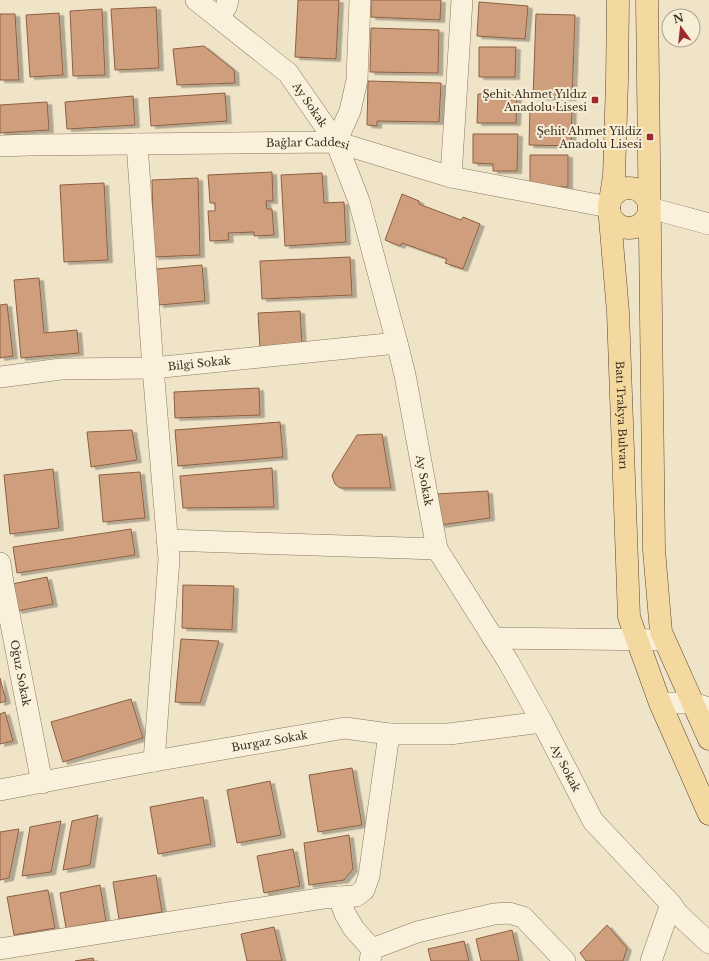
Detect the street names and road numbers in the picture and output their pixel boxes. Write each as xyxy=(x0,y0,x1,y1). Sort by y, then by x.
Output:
street label: Ay Sokak xyxy=(289,79,331,130)
street label: Bağlar Caddesi xyxy=(266,135,352,153)
street label: Bilgi Sokak xyxy=(167,353,232,373)
street label: Batı Trakya Bulvarı xyxy=(613,361,631,470)
street label: Ay Sokak xyxy=(413,453,436,507)
street label: Oğuz Sokak xyxy=(7,639,34,708)
street label: Burgaz Sokak xyxy=(230,728,309,754)
street label: Ay Sokak xyxy=(547,741,584,794)

